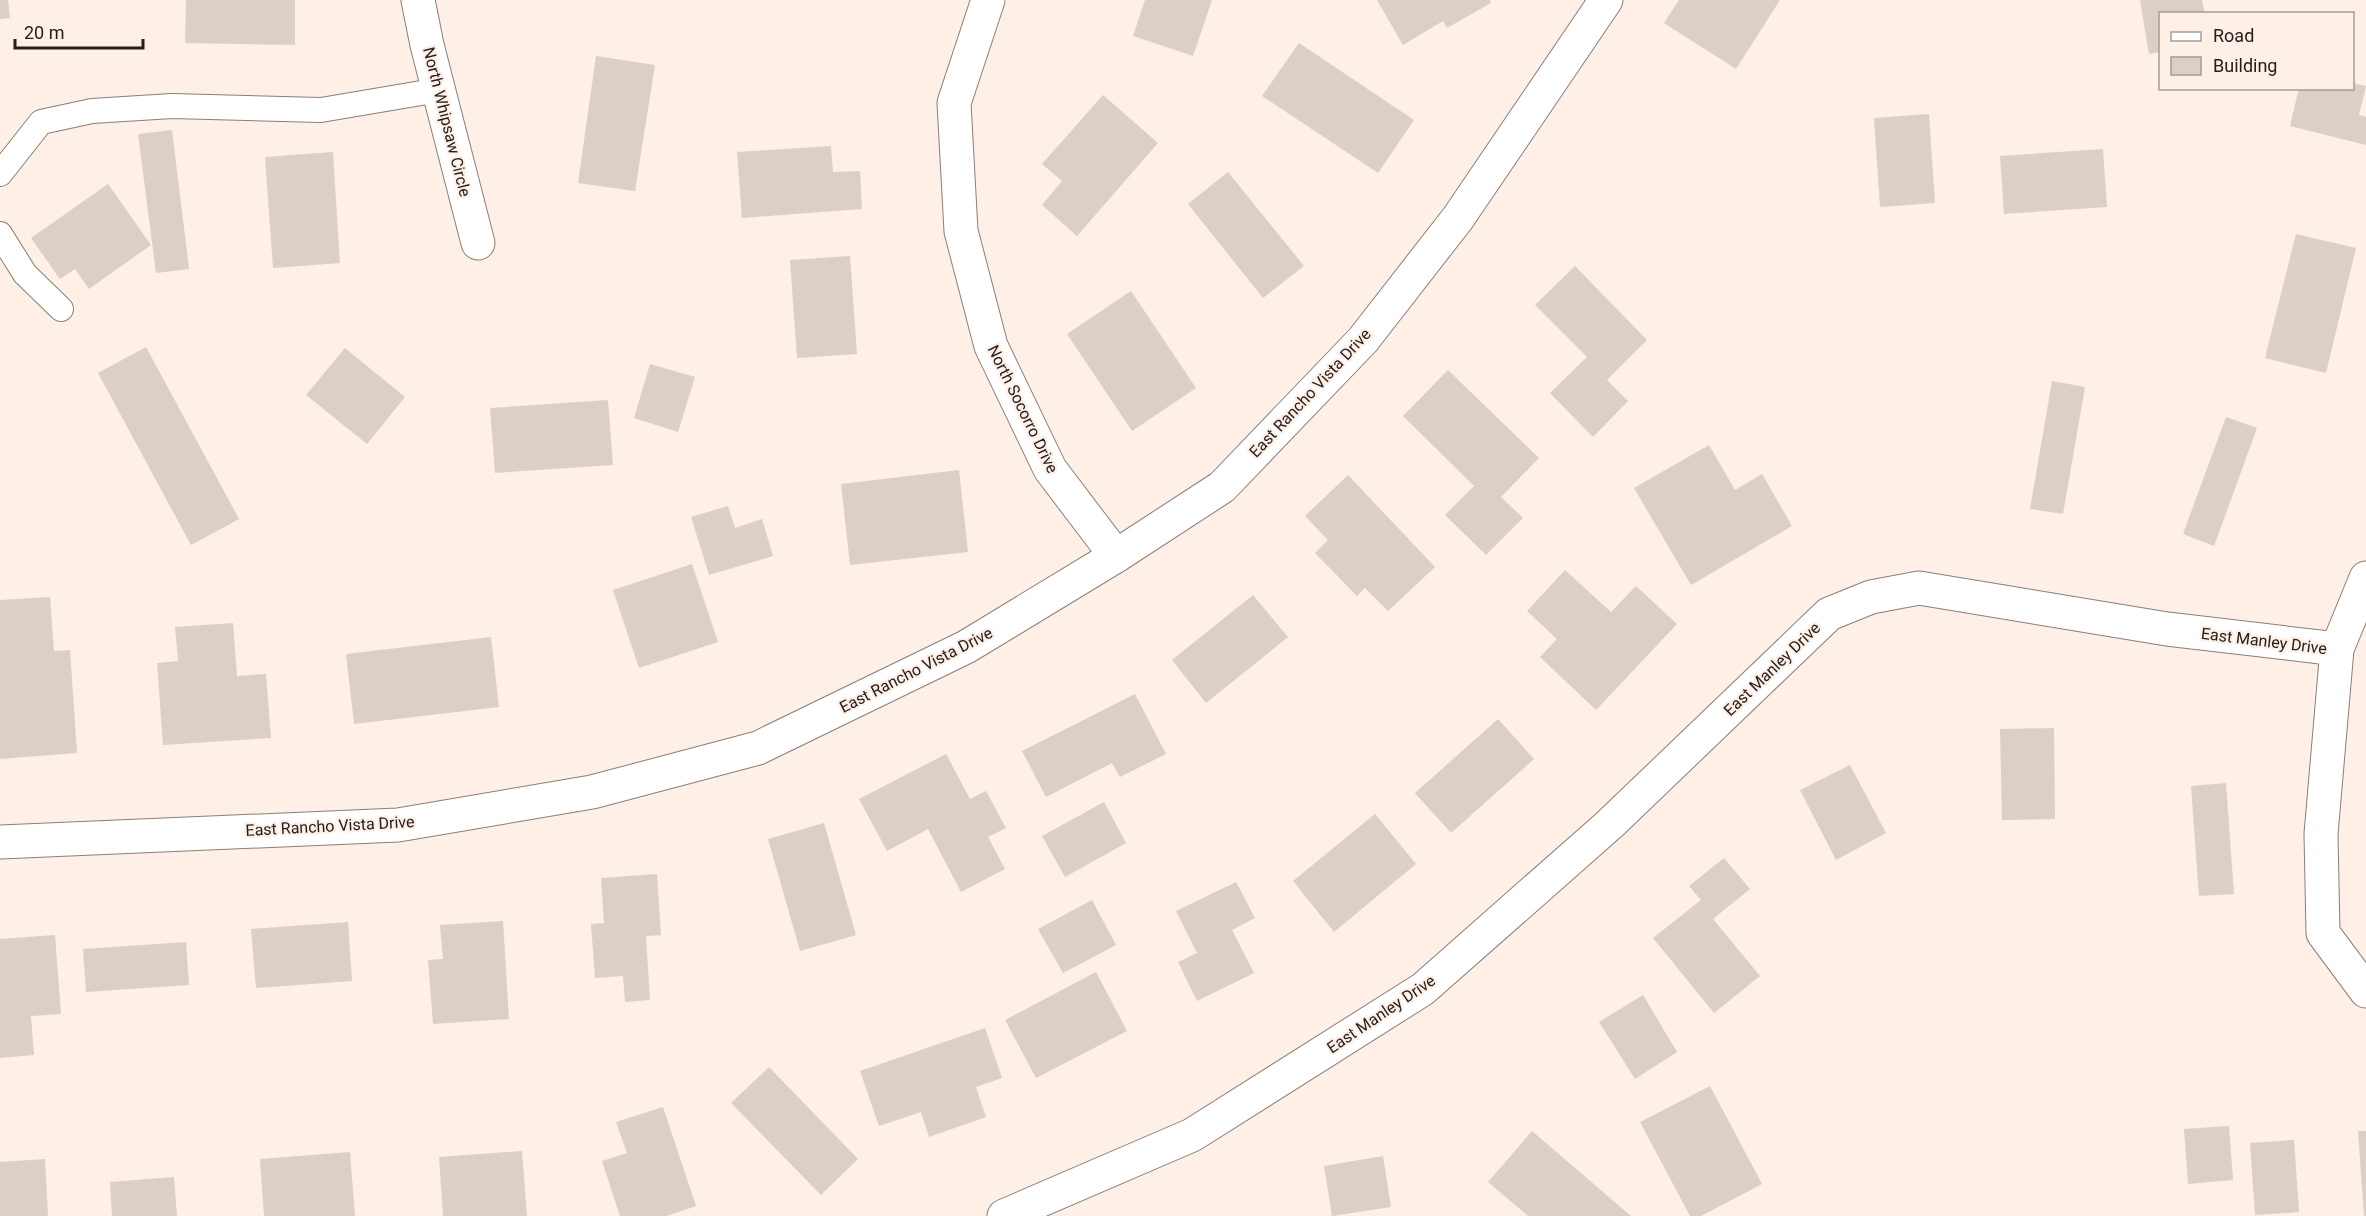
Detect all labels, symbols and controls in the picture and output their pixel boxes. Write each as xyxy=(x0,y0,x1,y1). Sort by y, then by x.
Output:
scale bar xyxy=(15,12,142,50)
legend xyxy=(2159,12,2354,90)
text: 20 m xyxy=(24,22,64,43)
text: Road xyxy=(2213,25,2254,46)
street label: North Whipsaw Circle xyxy=(419,45,475,199)
text: Building xyxy=(2213,55,2277,76)
street label: East Rancho Vista Drive xyxy=(1245,325,1375,461)
street label: North Socorro Drive xyxy=(984,342,1062,476)
street label: East Manley Drive xyxy=(1720,618,1824,720)
street label: East Rancho Vista Drive xyxy=(836,623,996,717)
street label: East Manley Drive xyxy=(2200,624,2328,658)
street label: East Rancho Vista Drive xyxy=(245,812,415,840)
street label: East Manley Drive xyxy=(1323,971,1439,1057)

